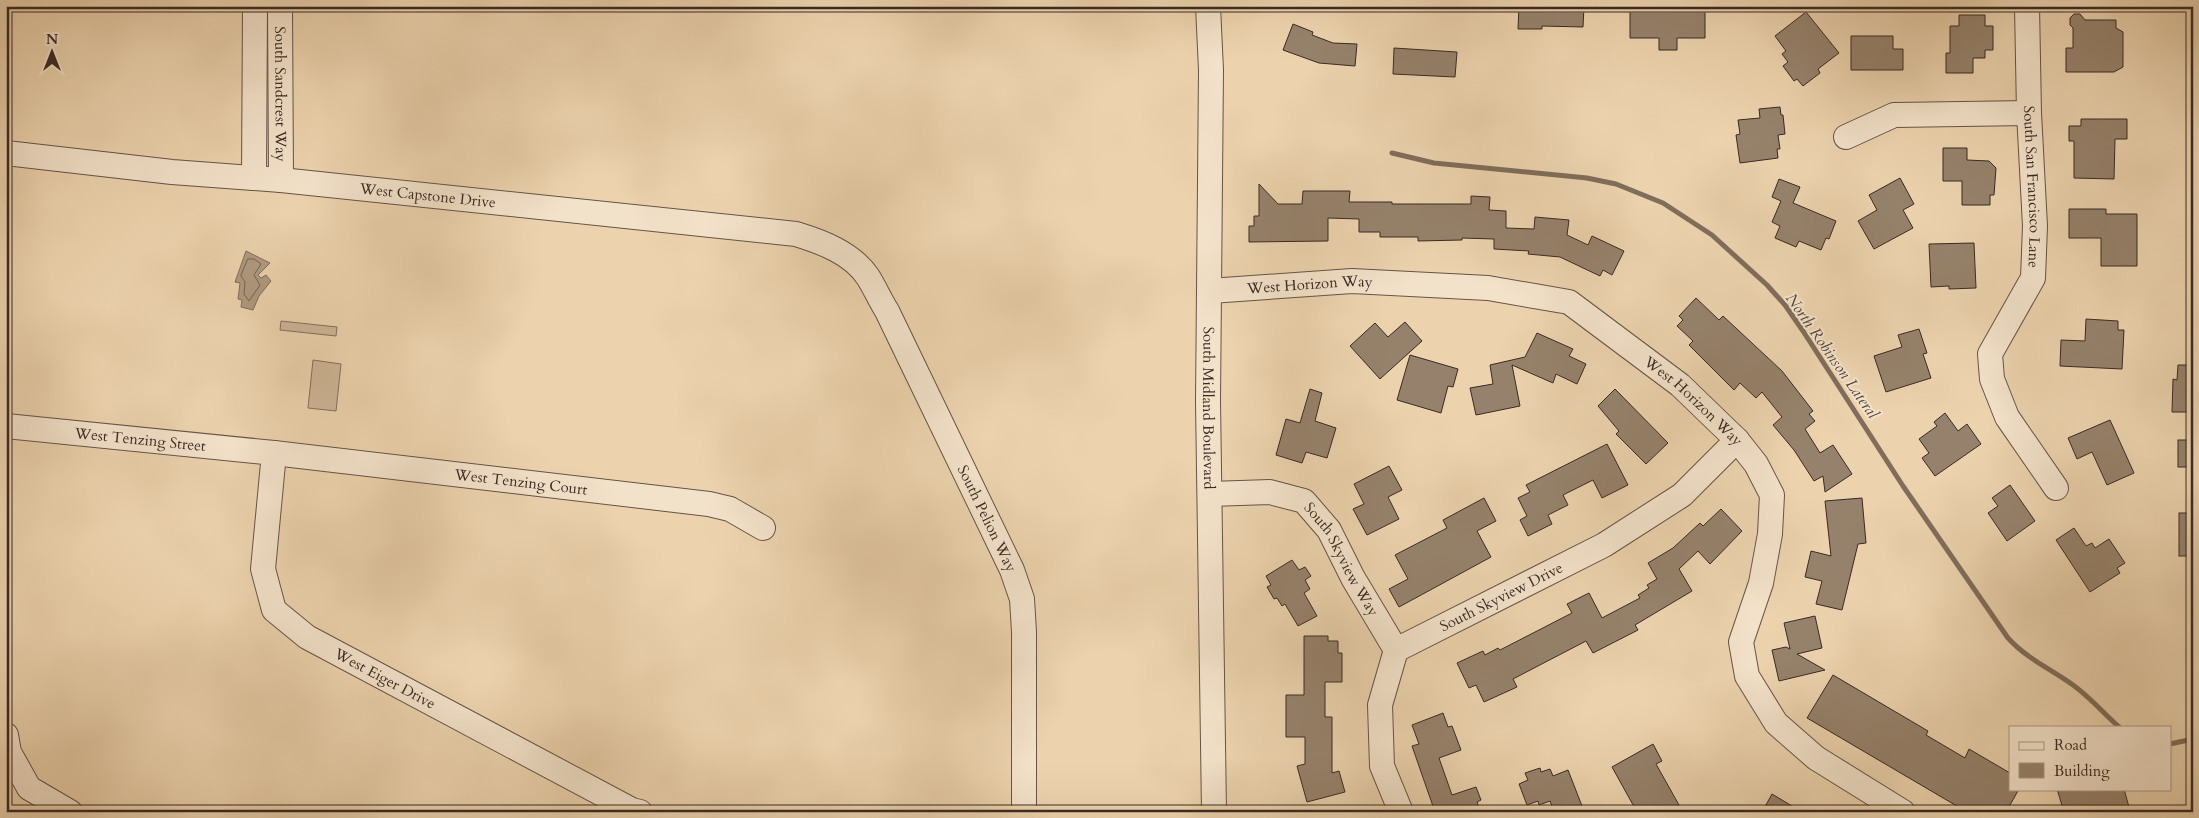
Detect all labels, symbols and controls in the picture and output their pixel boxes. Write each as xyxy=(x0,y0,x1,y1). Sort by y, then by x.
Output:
street label: South Sandcrest Way xyxy=(270,26,291,162)
north arrow xyxy=(28,28,78,78)
text: N xyxy=(46,30,58,49)
street label: South San Francisco Lane xyxy=(2019,106,2045,269)
street label: West Capstone Drive xyxy=(358,178,497,212)
street label: West Horizon Way xyxy=(1245,271,1373,298)
water label: North Robinson Lateral xyxy=(1780,289,1884,424)
street label: South Midland Boulevard xyxy=(1198,326,1219,489)
street label: West Horizon Way xyxy=(1639,351,1748,450)
street label: West Tenzing Street xyxy=(73,423,207,456)
street label: South Pelion Way xyxy=(953,462,1021,575)
street label: West Tenzing Court xyxy=(452,464,589,500)
street label: South Skyview Way xyxy=(1300,498,1384,620)
street label: South Skyview Drive xyxy=(1436,557,1566,636)
street label: West Eiger Drive xyxy=(330,643,439,714)
legend xyxy=(2009,726,2172,790)
text: Road xyxy=(2054,735,2087,755)
text: Building xyxy=(2054,761,2110,781)

